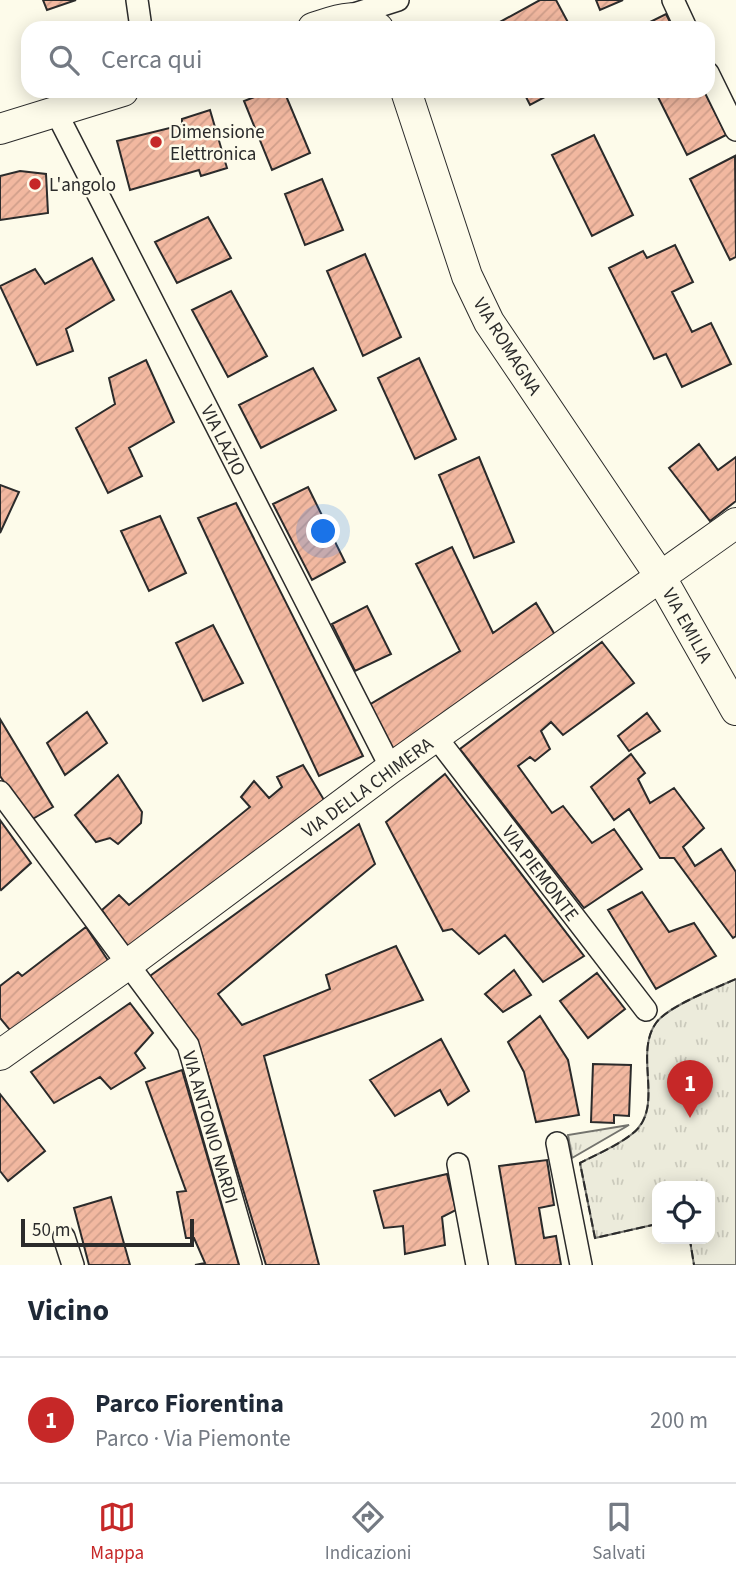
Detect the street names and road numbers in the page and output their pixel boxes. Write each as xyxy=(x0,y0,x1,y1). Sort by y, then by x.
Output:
street label: VIA ROMAGNA xyxy=(466,293,548,401)
street label: VIA LAZIO xyxy=(193,401,252,481)
street label: VIA EMILIA xyxy=(655,583,719,669)
street label: VIA DELLA CHIMERA xyxy=(297,731,440,845)
street label: VIA PIEMONTE xyxy=(495,820,585,927)
street label: VIA ANTONIO NARDI xyxy=(175,1048,244,1207)

